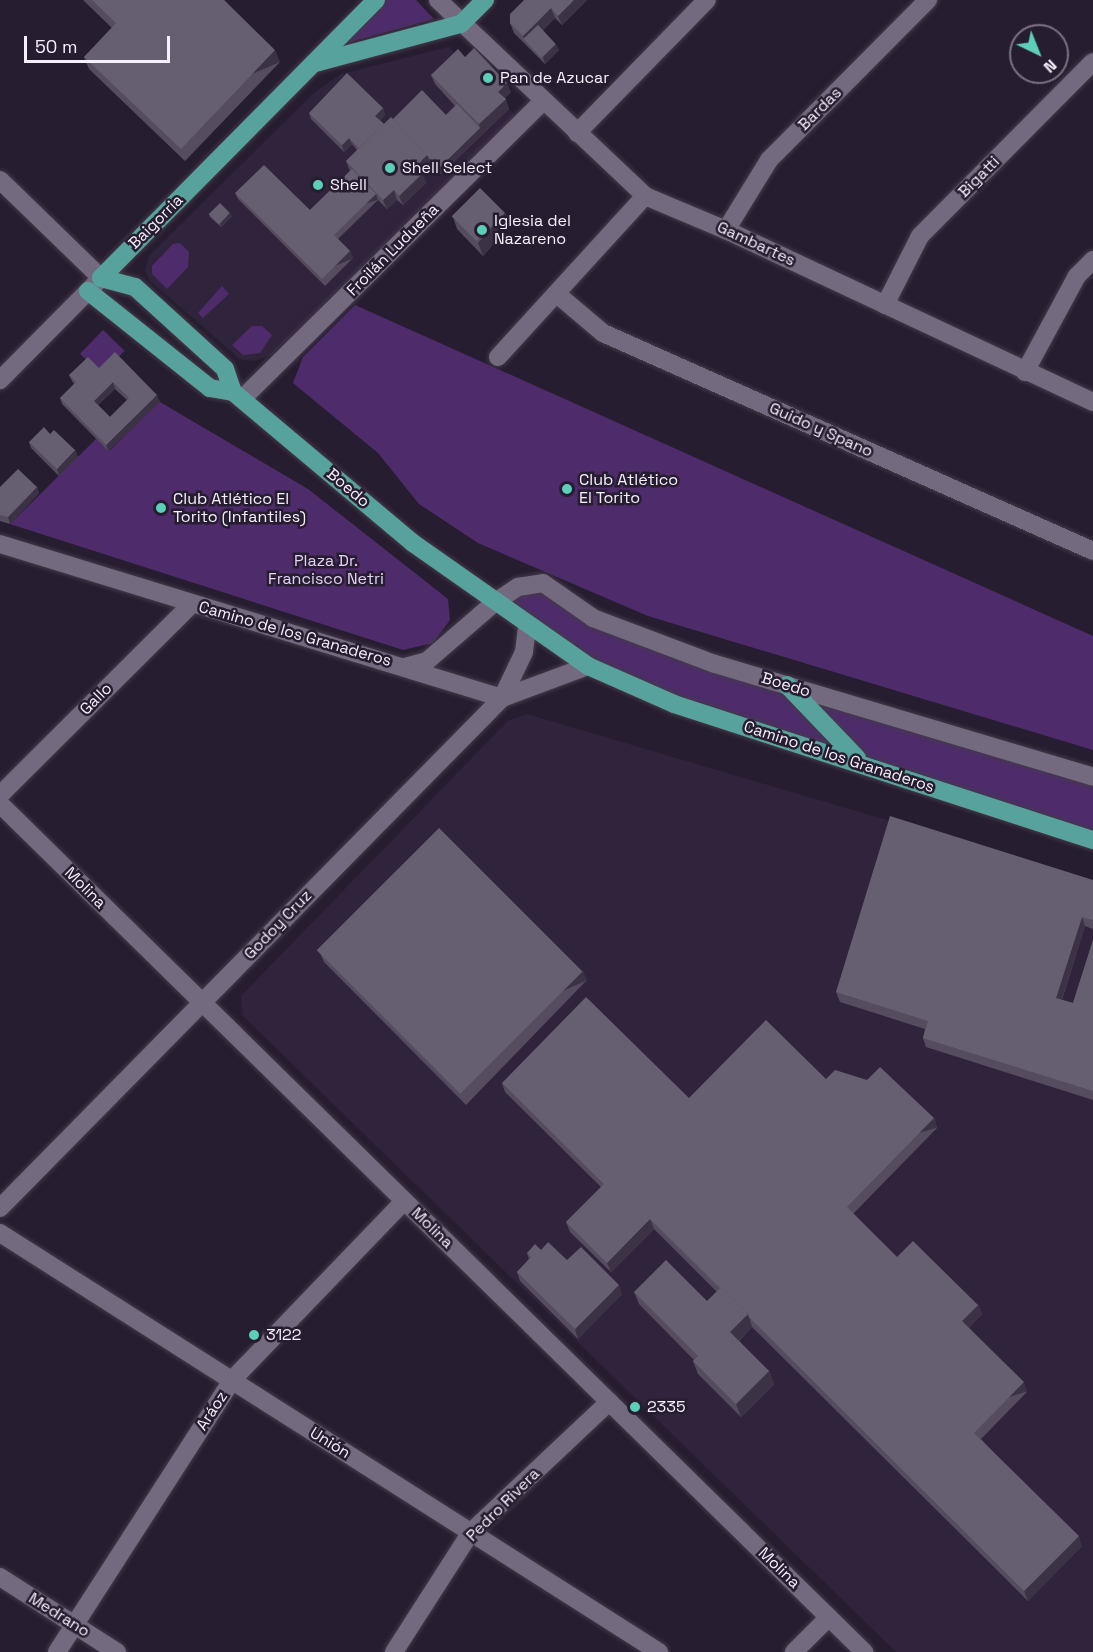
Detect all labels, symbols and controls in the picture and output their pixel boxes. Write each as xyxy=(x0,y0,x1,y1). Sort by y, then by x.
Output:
scale bar xyxy=(27,24,172,62)
north arrow xyxy=(1009,24,1069,84)
text: 50 m xyxy=(35,35,77,58)
text: N xyxy=(1039,55,1061,77)
place label: Pan de Azucar xyxy=(500,68,609,88)
marker: Pan de Azucar xyxy=(481,71,495,85)
street label: Bardas xyxy=(794,83,846,135)
street label: Bigatti xyxy=(954,152,1004,202)
place label: Shell Select xyxy=(402,158,492,178)
marker: Shell Select xyxy=(383,161,397,175)
place label: Shell xyxy=(330,175,367,195)
marker: Shell xyxy=(311,178,325,192)
street label: Baigorria xyxy=(125,191,187,253)
street label: Froilán Ludueña xyxy=(343,200,443,300)
place label: Iglesia del Nazareno xyxy=(494,211,571,249)
street label: Gambartes xyxy=(714,218,798,270)
marker: Iglesia del Nazareno xyxy=(475,223,489,237)
street label: Guido y Spano xyxy=(766,399,876,461)
street label: Boedo xyxy=(323,465,373,511)
place label: Club Atlético El Torito xyxy=(579,470,678,508)
marker: Club Atlético El Torito xyxy=(560,482,574,496)
place label: Club Atlético El Torito (Infantiles) xyxy=(173,489,306,527)
marker: Club Atlético El Torito (Infantiles) xyxy=(154,501,168,515)
park label: Plaza Dr. Francisco Netri xyxy=(268,551,384,589)
street label: Camino de los Granaderos xyxy=(197,597,393,671)
street label: Boedo xyxy=(759,668,813,702)
street label: Gallo xyxy=(76,679,116,719)
street label: Camino de los Granaderos xyxy=(741,717,937,797)
street label: Molina xyxy=(60,863,110,913)
street label: Godoy Cruz xyxy=(240,886,316,964)
street label: Molina xyxy=(407,1204,457,1252)
place label: 3122 xyxy=(266,1325,301,1345)
marker: 3122 xyxy=(247,1328,261,1342)
street label: Aráoz xyxy=(192,1388,232,1434)
place label: 2335 xyxy=(647,1397,686,1417)
marker: 2335 xyxy=(628,1400,642,1414)
street label: Unión xyxy=(306,1423,354,1463)
street label: Pedro Rivera xyxy=(462,1464,544,1546)
street label: Molina xyxy=(754,1544,804,1592)
street label: Medrano xyxy=(25,1589,93,1641)

